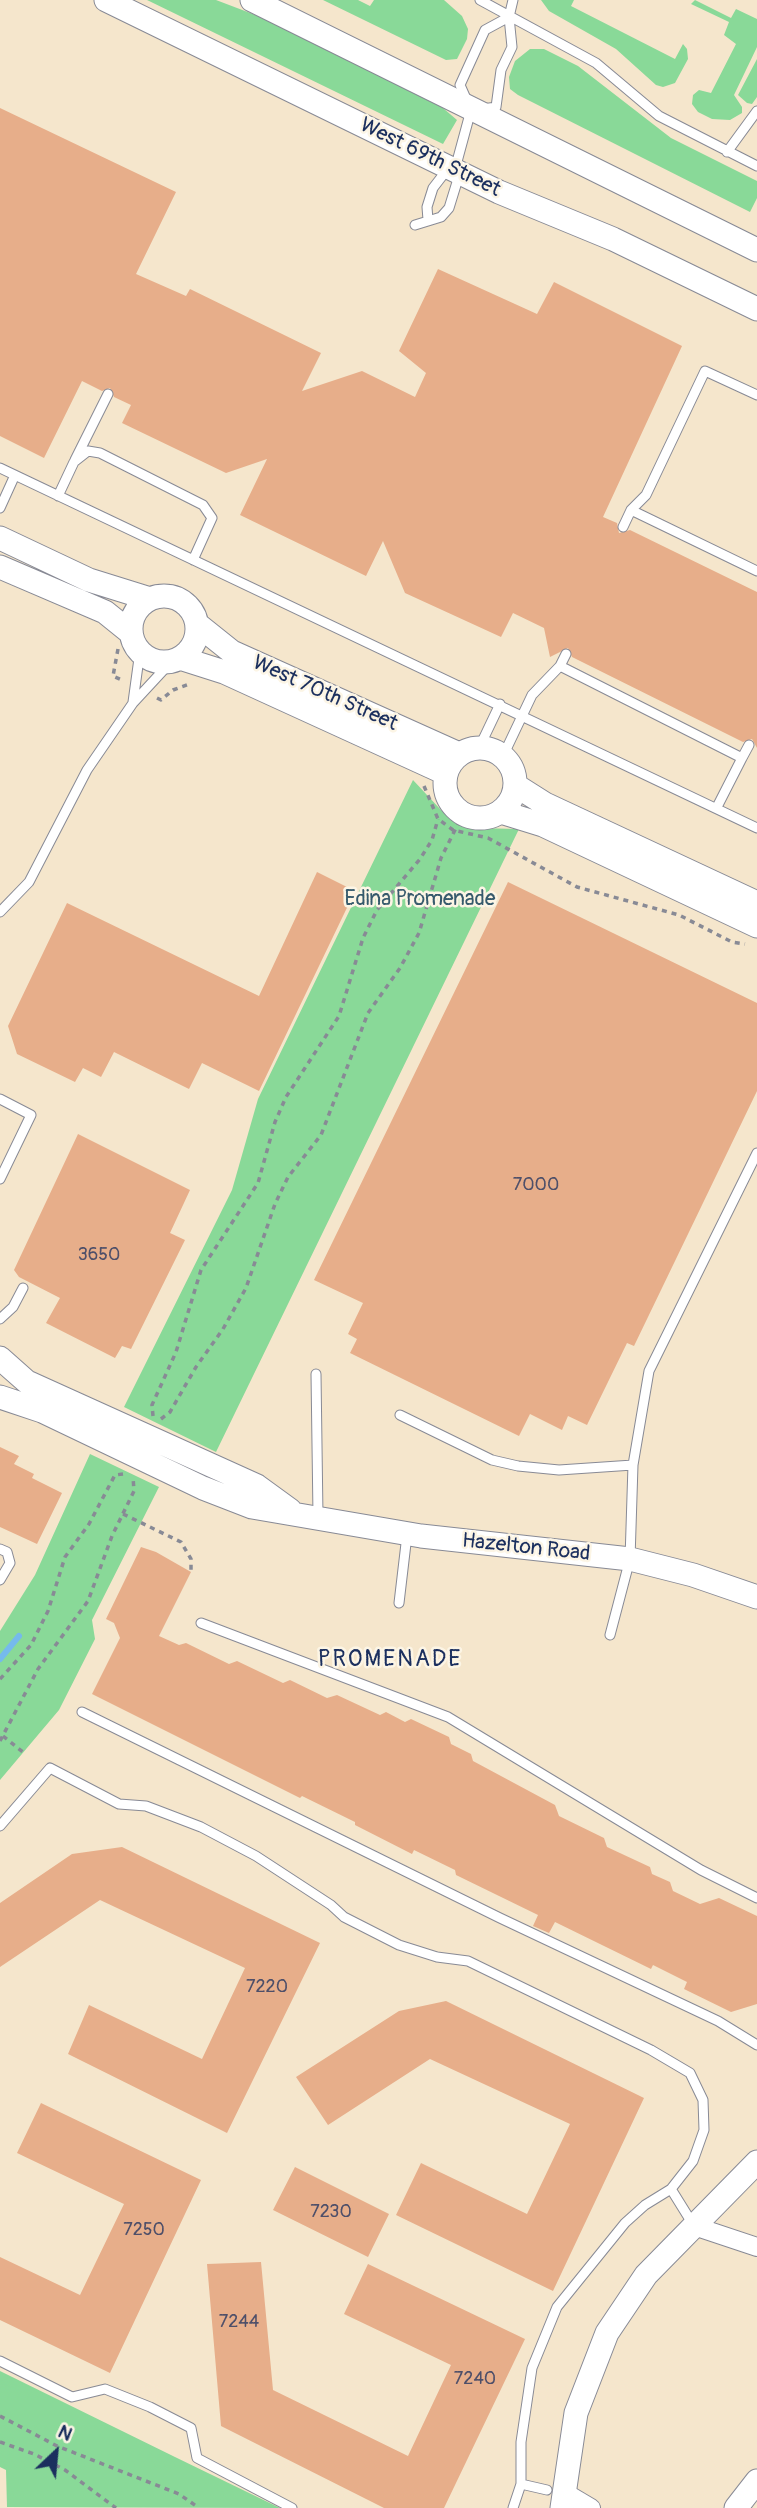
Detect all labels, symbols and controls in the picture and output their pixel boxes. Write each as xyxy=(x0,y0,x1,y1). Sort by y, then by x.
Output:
street label: West 69th Street xyxy=(355,113,505,203)
street label: West 70th Street xyxy=(249,651,401,737)
park label: Edina Promenade xyxy=(345,887,495,913)
house number: 7000 xyxy=(513,1174,559,1196)
house number: 3650 xyxy=(78,1244,120,1266)
street label: Hazelton Road xyxy=(461,1529,591,1567)
district label: PROMENADE xyxy=(319,1646,461,1674)
house number: 7220 xyxy=(246,1976,288,1998)
house number: 7230 xyxy=(310,2201,352,2223)
house number: 7250 xyxy=(123,2219,165,2241)
house number: 7244 xyxy=(219,2311,259,2333)
house number: 7240 xyxy=(454,2368,496,2390)
north arrow xyxy=(21,2417,91,2487)
text: N xyxy=(54,2420,76,2447)

